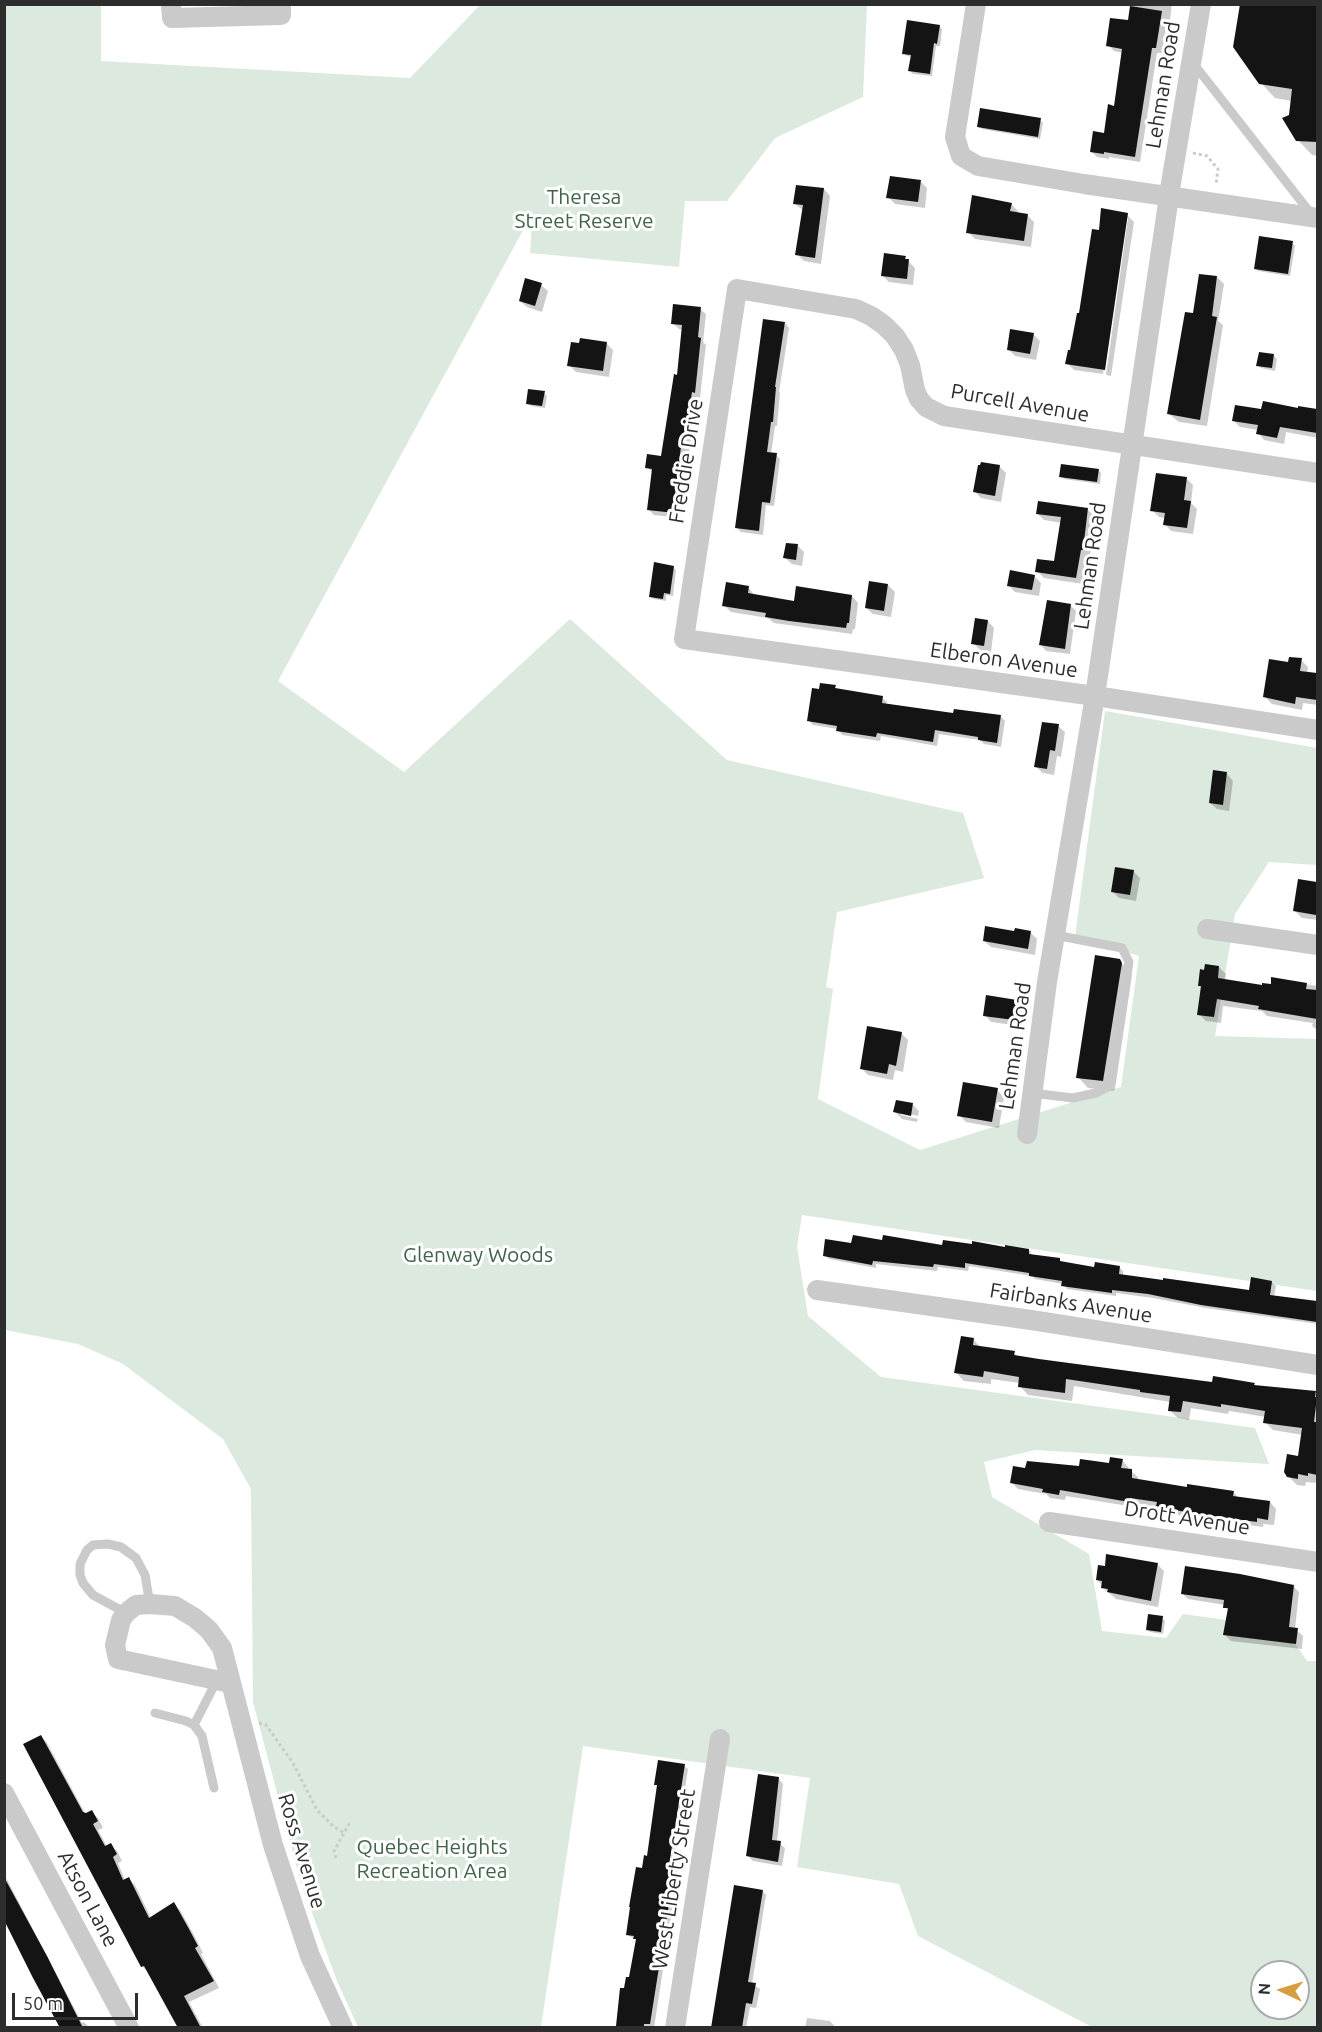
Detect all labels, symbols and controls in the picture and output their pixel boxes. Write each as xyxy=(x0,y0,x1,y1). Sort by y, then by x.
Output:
street label: Lehman Road xyxy=(1141,20,1185,150)
park label: Theresa Street Reserve xyxy=(515,184,653,234)
street label: Purcell Avenue xyxy=(949,378,1091,428)
street label: Freddie Drive xyxy=(664,397,708,525)
street label: Lehman Road xyxy=(1069,501,1111,631)
street label: Elberon Avenue xyxy=(929,637,1079,683)
street label: Lehman Road xyxy=(994,981,1036,1111)
park label: Glenway Woods xyxy=(403,1242,553,1268)
street label: Fairbanks Avenue xyxy=(988,1278,1154,1328)
street label: Drott Avenue xyxy=(1122,1496,1252,1540)
street label: West Liberty Street xyxy=(647,1787,701,1971)
street label: Ross Avenue xyxy=(273,1790,331,1912)
park label: Quebec Heights Recreation Area xyxy=(356,1834,508,1884)
street label: Atson Lane xyxy=(52,1847,124,1951)
north arrow xyxy=(1250,1960,1310,2020)
scale bar xyxy=(15,1981,141,2019)
text: N xyxy=(1255,1982,1273,1995)
text: 50 m xyxy=(23,1993,63,2013)

